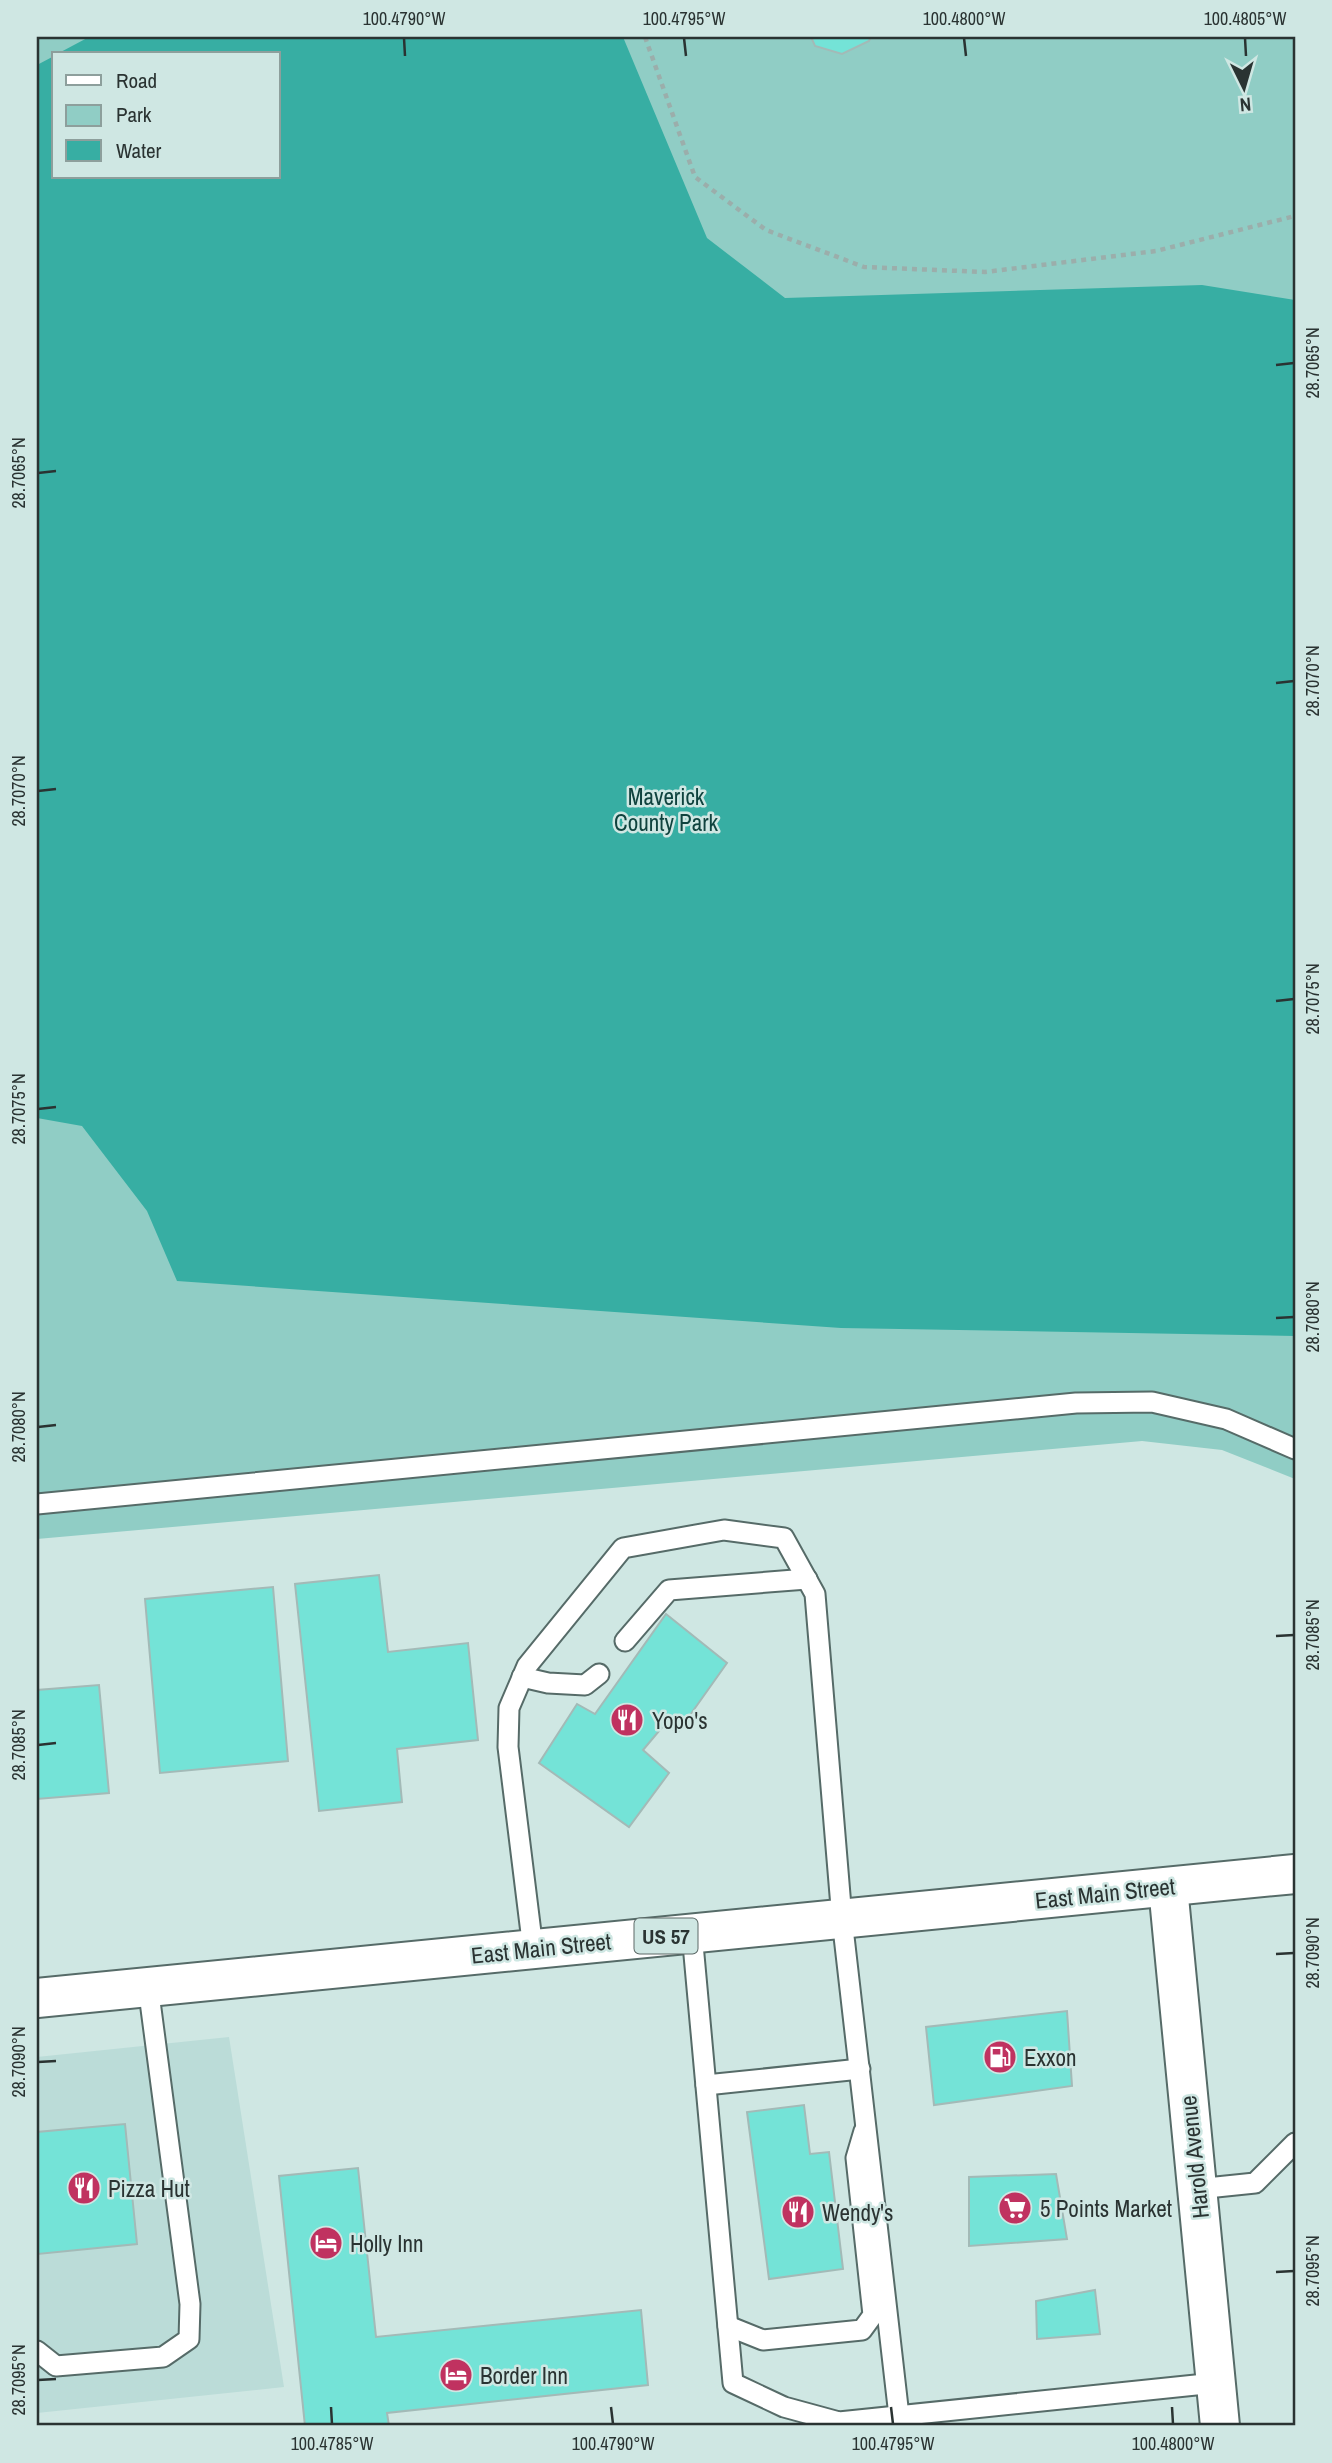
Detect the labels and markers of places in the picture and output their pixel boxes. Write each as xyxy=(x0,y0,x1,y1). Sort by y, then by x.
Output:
restaurant icon: Yopo's xyxy=(608,1701,646,1739)
place label: Yopo's xyxy=(652,1705,708,1736)
fuel station icon: Exxon xyxy=(981,2038,1019,2076)
place label: Exxon xyxy=(1024,2042,1076,2073)
restaurant icon: Pizza Hut xyxy=(65,2169,103,2207)
place label: Pizza Hut xyxy=(108,2173,190,2204)
supermarket icon: 5 Points Market xyxy=(996,2189,1034,2227)
restaurant icon: Wendy's xyxy=(779,2193,817,2231)
place label: 5 Points Market xyxy=(1040,2193,1172,2224)
place label: Wendy's xyxy=(822,2197,893,2228)
hotel icon: Holly Inn xyxy=(307,2224,345,2262)
place label: Holly Inn xyxy=(350,2228,423,2259)
hotel icon: Border Inn xyxy=(437,2356,475,2394)
place label: Border Inn xyxy=(480,2360,568,2391)

